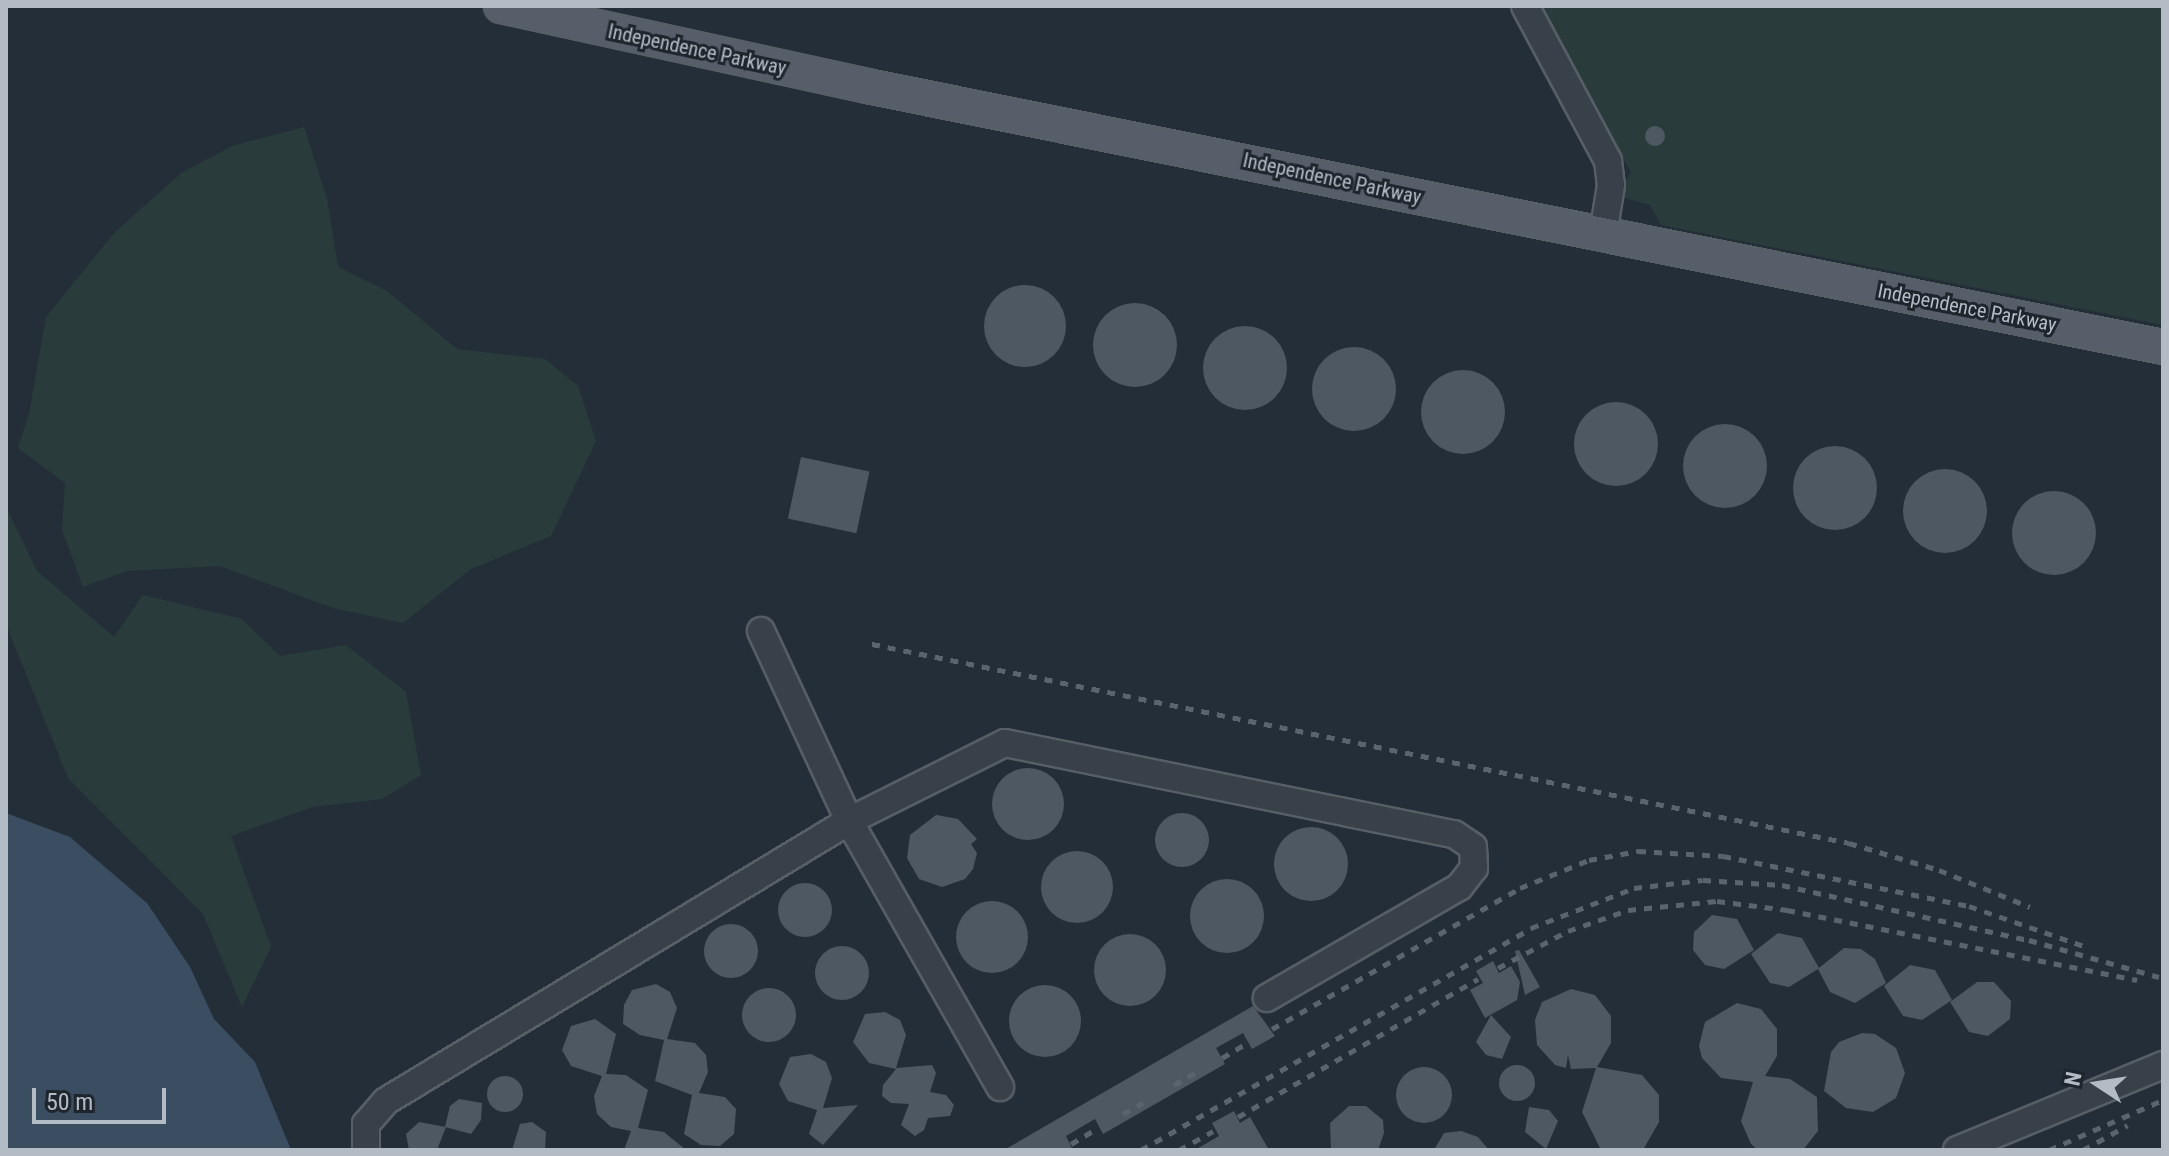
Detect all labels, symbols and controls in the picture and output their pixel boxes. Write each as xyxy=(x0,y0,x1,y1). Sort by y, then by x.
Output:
street label: Independence Parkway xyxy=(606,19,788,81)
street label: Independence Parkway xyxy=(1241,148,1423,210)
street label: Independence Parkway xyxy=(1876,279,2058,337)
north arrow xyxy=(2057,1044,2137,1124)
text: N xyxy=(2059,1070,2087,1088)
scale bar xyxy=(36,1072,170,1122)
text: 50 m xyxy=(46,1088,93,1116)

